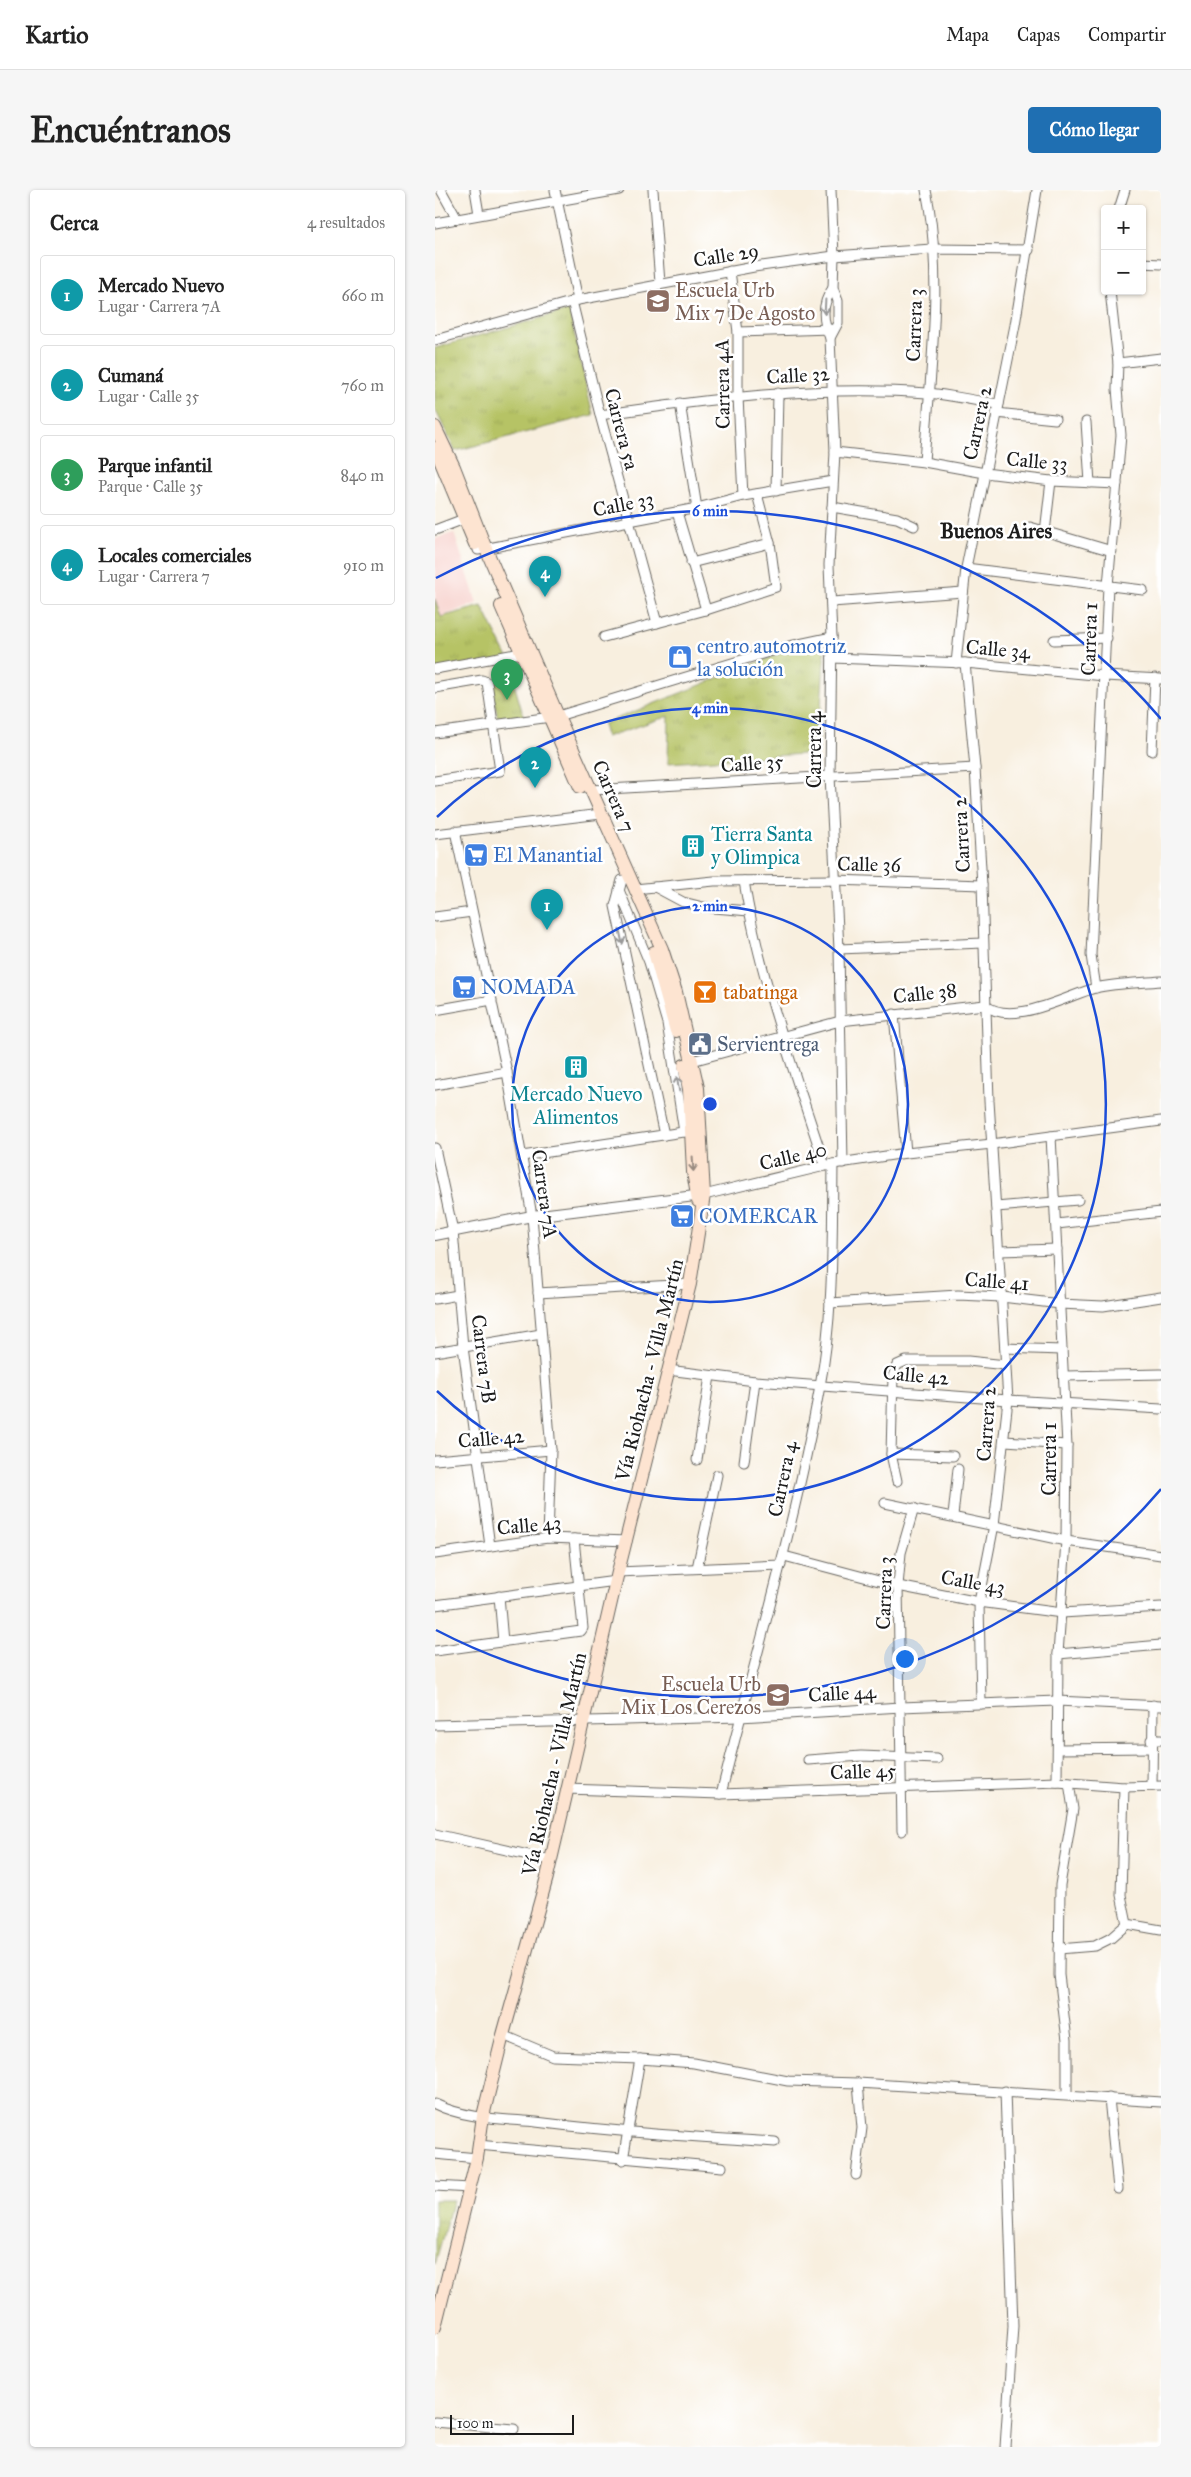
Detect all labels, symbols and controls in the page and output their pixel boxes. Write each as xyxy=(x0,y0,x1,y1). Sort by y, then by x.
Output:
text: Kartio xyxy=(25,20,88,50)
text: Mapa xyxy=(946,24,989,46)
text: Capas xyxy=(1017,24,1060,46)
text: Compartir xyxy=(1088,24,1166,46)
button: Cómo llegar xyxy=(1028,107,1161,153)
text: Encuéntranos xyxy=(30,109,231,152)
map controls xyxy=(1101,205,1146,295)
button: + xyxy=(1101,205,1146,250)
text: Cerca xyxy=(50,210,99,236)
text: 4 resultados xyxy=(307,213,385,232)
street label: Calle 29 xyxy=(691,238,761,272)
button: − xyxy=(1101,250,1146,295)
text: Mercado Nuevo xyxy=(98,274,224,297)
place label: Escuela Urb Mix 7 De Agosto xyxy=(675,278,815,326)
text: 1 xyxy=(64,286,70,305)
text: 660 m xyxy=(341,286,384,305)
school or university icon: Escuela Urb Mix 7 De Agosto xyxy=(645,288,671,314)
street label: Carrera 3 xyxy=(901,288,927,362)
text: Lugar · Carrera 7A xyxy=(98,297,221,316)
one-way arrow xyxy=(820,299,829,315)
street label: Carrera 4A xyxy=(709,338,735,429)
street label: Calle 32 xyxy=(766,361,830,389)
text: Cumaná xyxy=(98,364,163,387)
text: 2 xyxy=(63,376,71,395)
text: 760 m xyxy=(341,376,384,395)
street label: Carrera 2 xyxy=(957,383,997,462)
street label: Carrera 5a xyxy=(600,386,645,473)
text: Lugar · Calle 35 xyxy=(98,387,199,406)
street label: Calle 33 xyxy=(1005,446,1069,476)
text: Parque infantil xyxy=(98,454,212,477)
text: 3 xyxy=(64,466,70,485)
text: 840 m xyxy=(340,466,384,485)
text: Parque · Calle 35 xyxy=(98,477,203,496)
street label: Calle 33 xyxy=(591,486,655,522)
text: 6 min xyxy=(692,502,729,520)
district label: Buenos Aires xyxy=(940,518,1052,544)
text: Locales comerciales xyxy=(98,544,252,567)
text: 4 xyxy=(63,556,71,575)
text: 910 m xyxy=(343,556,384,575)
pin: 4 xyxy=(529,556,561,597)
text: Lugar · Carrera 7 xyxy=(98,567,210,586)
street label: Carrera 1 xyxy=(1076,602,1102,676)
place label: centro automotriz la solución xyxy=(697,634,846,681)
street label: Calle 34 xyxy=(965,634,1032,664)
shop icon: centro automotriz la solución xyxy=(667,644,693,670)
pin: 3 xyxy=(491,659,523,700)
text: 4 min xyxy=(692,699,729,718)
street label: Carrera 4 xyxy=(802,711,826,788)
pin: 2 xyxy=(519,747,551,788)
street label: Calle 35 xyxy=(720,749,784,777)
street label: Carrera 7 xyxy=(588,756,640,836)
street label: Carrera 2 xyxy=(947,797,975,873)
place label: Tierra Santa y Olimpica xyxy=(711,822,813,869)
building icon: Tierra Santa y Olimpica xyxy=(680,833,706,859)
supermarket icon: El Manantial xyxy=(463,842,489,868)
place label: El Manantial xyxy=(493,843,603,867)
street label: Calle 36 xyxy=(837,851,902,877)
pin: 1 xyxy=(531,889,563,930)
text: 2 min xyxy=(692,897,729,915)
one-way arrow xyxy=(617,929,626,945)
supermarket icon: NOMADA xyxy=(451,974,477,1000)
place label: NOMADA xyxy=(481,975,576,999)
street label: Calle 38 xyxy=(892,978,958,1008)
bar icon: tabatinga xyxy=(692,979,718,1005)
place label: tabatinga xyxy=(723,980,798,1005)
public building icon: Servientrega xyxy=(687,1031,713,1057)
place label: Servientrega xyxy=(717,1032,820,1057)
building icon: Mercado Nuevo Alimentos xyxy=(563,1054,589,1080)
one-way arrow xyxy=(672,1076,682,1092)
place label: Mercado Nuevo Alimentos xyxy=(510,1082,642,1129)
centre of rings xyxy=(701,1095,719,1113)
street label: Calle 40 xyxy=(757,1137,829,1175)
street label: Carrera 7A xyxy=(527,1148,563,1241)
one-way arrow xyxy=(688,1156,698,1172)
supermarket icon: COMERCAR xyxy=(669,1203,695,1229)
place label: COMERCAR xyxy=(699,1204,818,1228)
street label: Vía Riohacha - Villa Martín xyxy=(609,1256,688,1485)
street label: Calle 41 xyxy=(964,1267,1030,1295)
street label: Carrera 7B xyxy=(467,1313,501,1405)
street label: Calle 42 xyxy=(882,1360,950,1390)
street label: Carrera 2 xyxy=(971,1385,1001,1462)
street label: Carrera 1 xyxy=(1037,1422,1061,1496)
street label: Calle 42 xyxy=(457,1423,525,1453)
street label: Carrera 4 xyxy=(762,1438,802,1519)
street label: Calle 43 xyxy=(496,1510,562,1540)
street label: Carrera 3 xyxy=(871,1556,897,1630)
street label: Calle 43 xyxy=(939,1565,1007,1599)
your location xyxy=(892,1646,918,1672)
street label: Vía Riohacha - Villa Martín xyxy=(516,1650,591,1879)
place label: Escuela Urb Mix Los Cerezos xyxy=(621,1672,761,1719)
street label: Calle 44 xyxy=(808,1679,877,1707)
school or university icon: Escuela Urb Mix Los Cerezos xyxy=(765,1682,791,1708)
street label: Calle 45 xyxy=(830,1758,896,1784)
scale bar xyxy=(450,2412,574,2435)
text: 100 m xyxy=(457,2415,494,2432)

